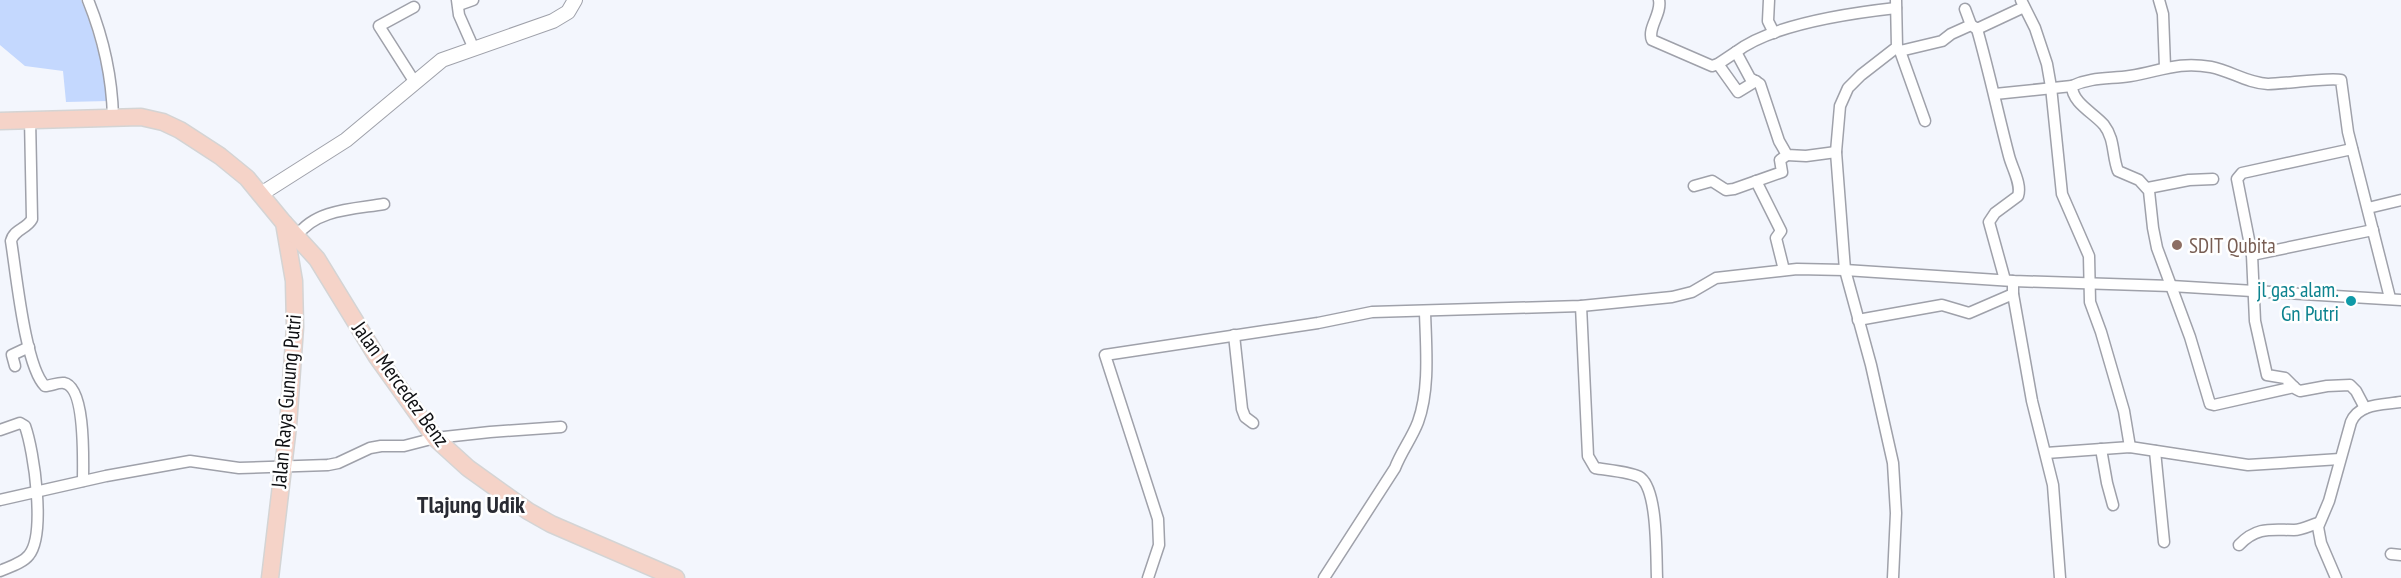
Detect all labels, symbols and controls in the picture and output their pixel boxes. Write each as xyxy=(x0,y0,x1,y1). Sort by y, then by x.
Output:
place label: SDIT Qubita xyxy=(2189,232,2276,259)
marker: SDIT Qubita xyxy=(2170,238,2184,252)
place label: jl gas alam. Gn Putri xyxy=(2257,276,2339,327)
marker: jl gas alam. Gn Putri xyxy=(2344,294,2358,308)
street label: Jalan Raya Gunung Putri xyxy=(265,313,307,490)
street label: Jalan Mercedez Benz xyxy=(346,315,456,452)
district label: Tlajung Udik xyxy=(417,489,525,520)

